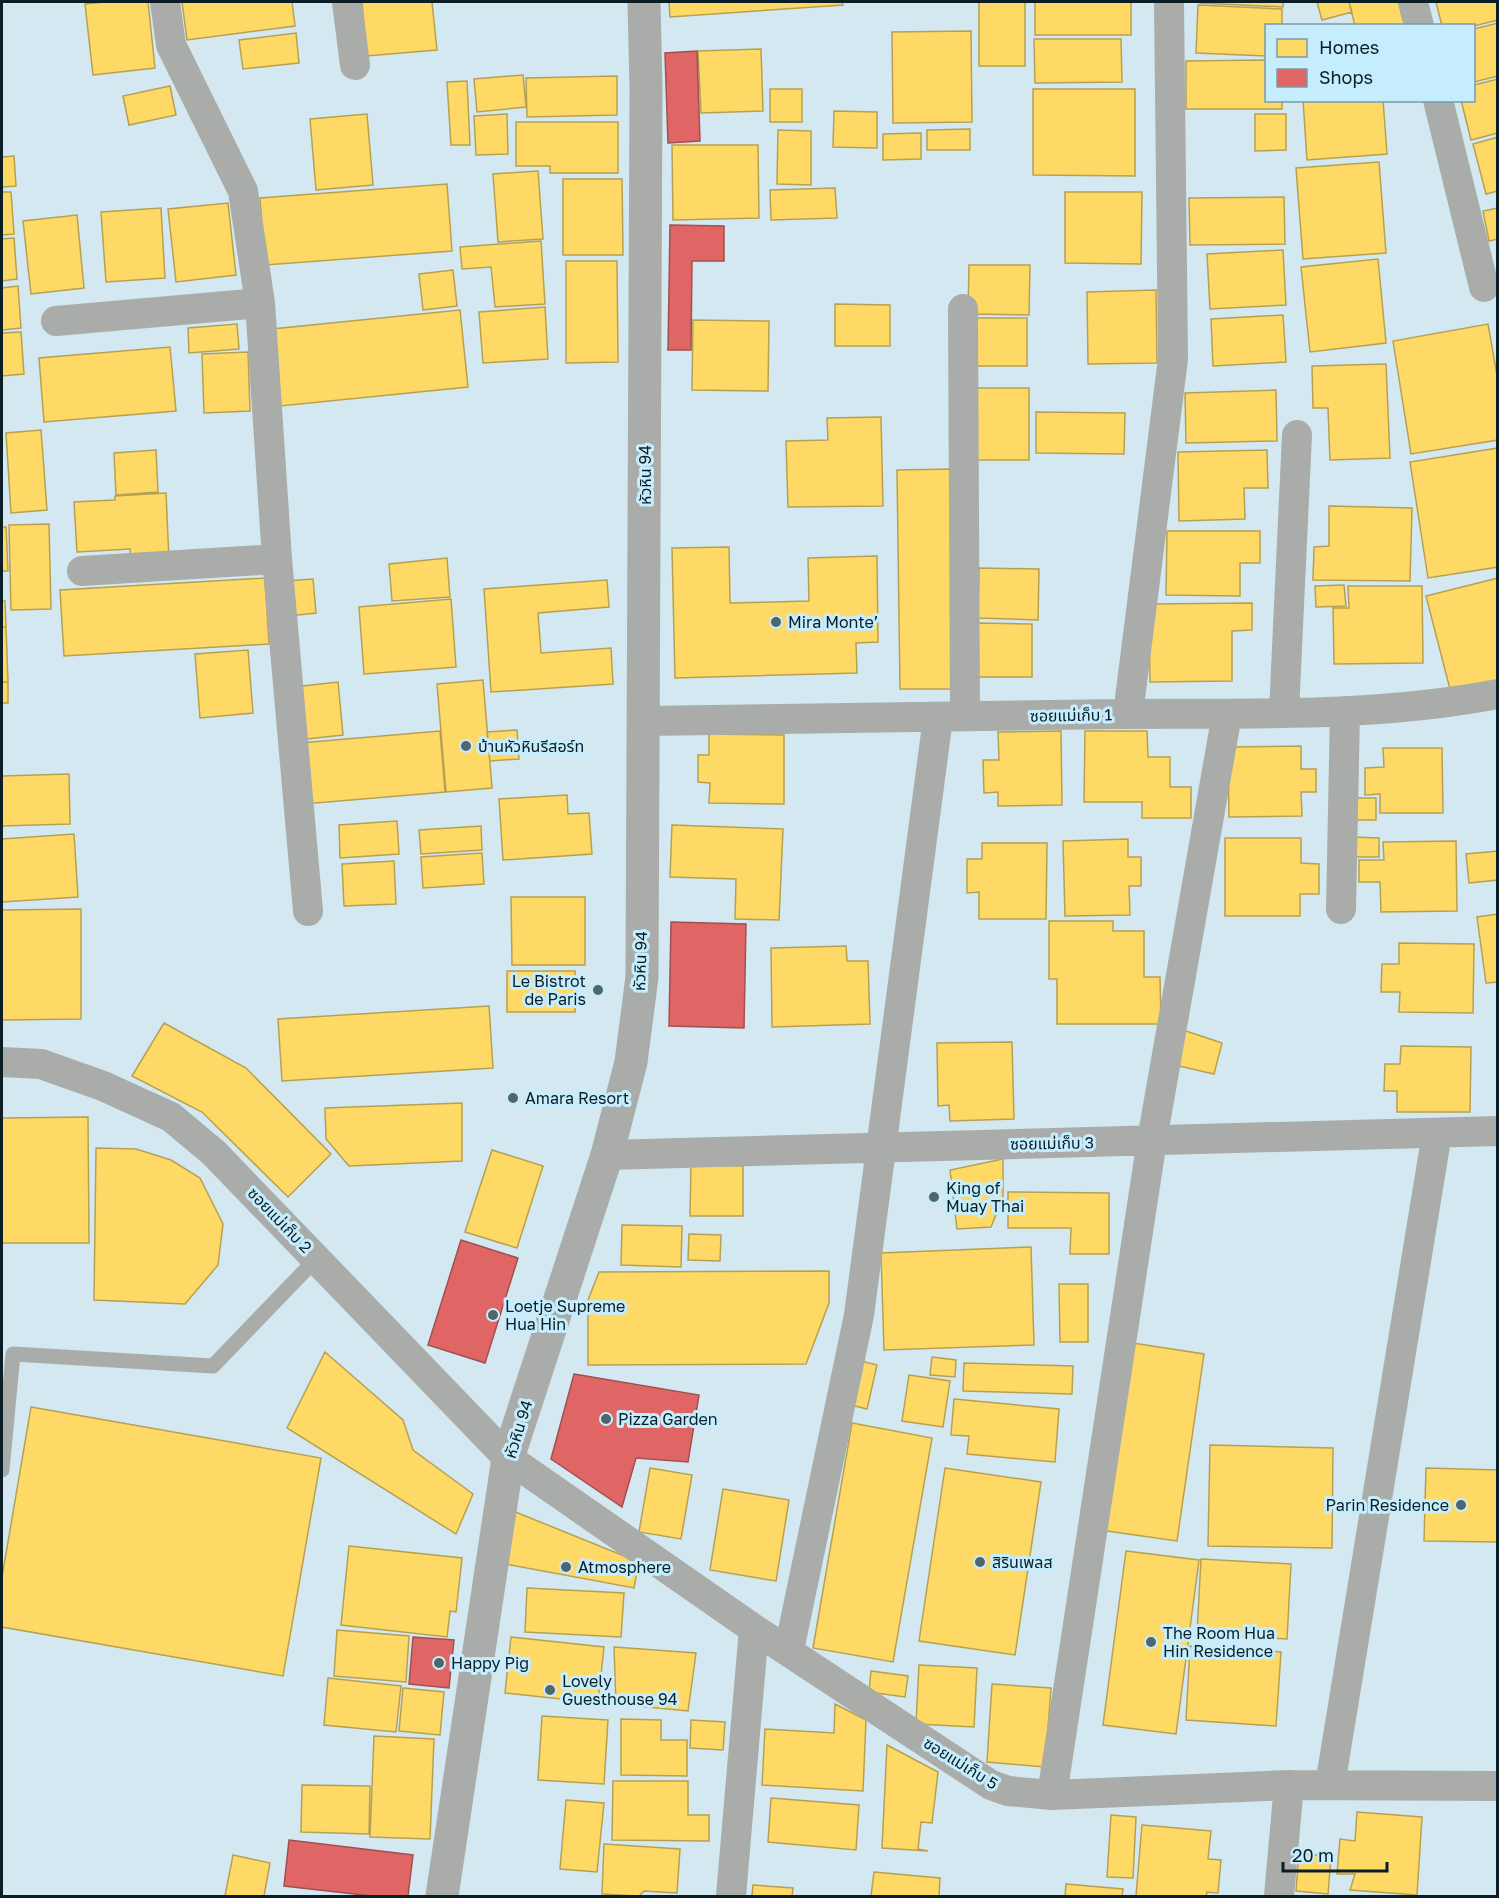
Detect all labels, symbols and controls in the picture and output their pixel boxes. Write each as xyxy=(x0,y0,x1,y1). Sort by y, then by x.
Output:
legend xyxy=(1265,24,1475,102)
text: Homes xyxy=(1319,36,1379,58)
text: Shops xyxy=(1319,66,1373,88)
street label: หัวหิน 94 xyxy=(635,445,655,505)
place label: Mira Monte’ xyxy=(788,612,879,632)
marker: Mira Monte’ xyxy=(769,615,783,629)
street label: ซอยแม่เก็บ 1 xyxy=(1030,704,1113,726)
place label: บ้านหัวหินรีสอร์ท xyxy=(478,736,584,756)
marker: บ้านหัวหินรีสอร์ท xyxy=(459,739,473,753)
street label: หัวหิน 94 xyxy=(629,931,651,991)
place label: Le Bistrot de Paris xyxy=(512,971,586,1009)
marker: Le Bistrot de Paris xyxy=(591,983,605,997)
place label: Amara Resort xyxy=(525,1088,629,1108)
marker: Amara Resort xyxy=(506,1091,520,1105)
street label: ซอยแม่เก็บ 3 xyxy=(1010,1132,1094,1154)
place label: King of Muay Thai xyxy=(946,1178,1024,1216)
street label: ซอยแม่เก็บ 2 xyxy=(244,1183,316,1257)
marker: King of Muay Thai xyxy=(927,1190,941,1204)
place label: Loetje Supreme Hua Hin xyxy=(505,1296,625,1334)
marker: Loetje Supreme Hua Hin xyxy=(486,1308,500,1322)
street label: หัวหิน 94 xyxy=(500,1397,536,1461)
place label: Pizza Garden xyxy=(618,1409,718,1429)
marker: Pizza Garden xyxy=(599,1412,613,1426)
place label: Parin Residence xyxy=(1326,1495,1449,1515)
marker: Parin Residence xyxy=(1454,1498,1468,1512)
place label: สิรินเพลส xyxy=(992,1552,1053,1572)
marker: สิรินเพลส xyxy=(973,1555,987,1569)
place label: Atmosphere xyxy=(578,1557,671,1577)
marker: Atmosphere xyxy=(559,1560,573,1574)
place label: The Room Hua Hin Residence xyxy=(1163,1623,1275,1661)
marker: The Room Hua Hin Residence xyxy=(1144,1635,1158,1649)
place label: Happy Pig xyxy=(451,1653,529,1673)
marker: Happy Pig xyxy=(432,1656,446,1670)
place label: Lovely Guesthouse 94 xyxy=(562,1671,677,1709)
marker: Lovely Guesthouse 94 xyxy=(543,1683,557,1697)
street label: ซอยแม่เก็บ 5 xyxy=(920,1732,1002,1794)
scale bar xyxy=(1283,1835,1386,1873)
text: 20 m xyxy=(1292,1844,1334,1866)

